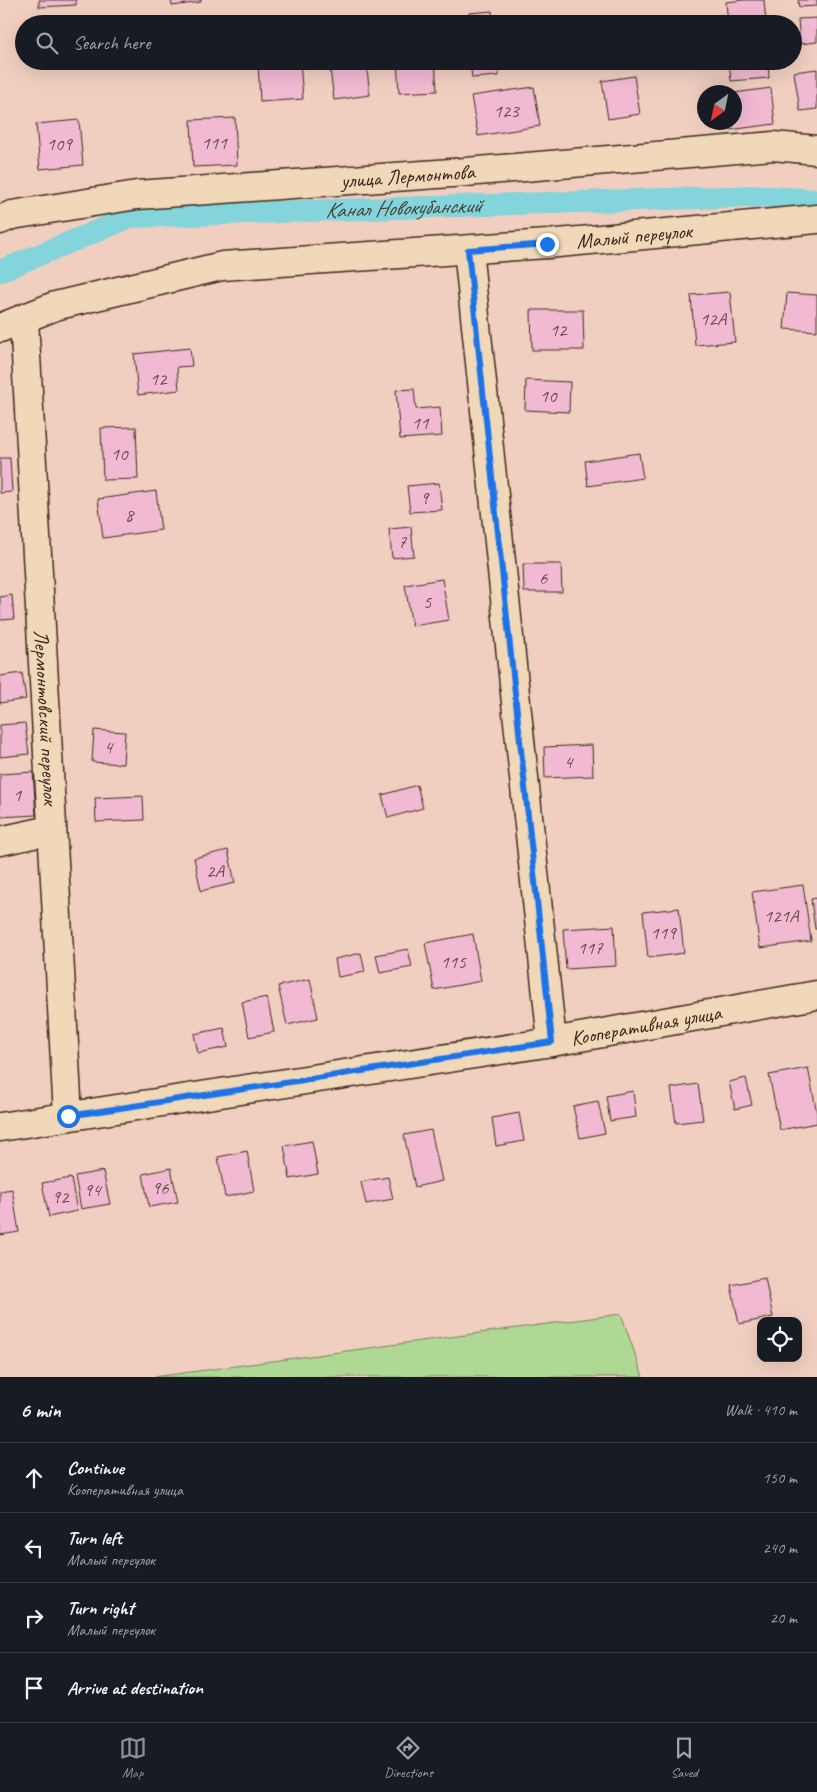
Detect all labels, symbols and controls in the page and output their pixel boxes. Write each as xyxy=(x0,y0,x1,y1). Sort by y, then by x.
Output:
search box xyxy=(15,15,802,70)
icon: search xyxy=(33,29,61,57)
text: Search here xyxy=(73,31,150,55)
north arrow xyxy=(697,85,742,130)
house number: 123 xyxy=(493,99,520,123)
house number: 111 xyxy=(201,131,228,155)
house number: 109 xyxy=(46,132,73,156)
street label: улица Лермонтова xyxy=(338,158,478,194)
water label: Канал Новокубанский xyxy=(325,191,487,224)
street label: Малый переулок xyxy=(575,217,695,254)
route end xyxy=(536,233,559,256)
house number: 12А xyxy=(700,307,728,331)
house number: 12 xyxy=(549,318,568,342)
house number: 12 xyxy=(149,367,168,391)
house number: 10 xyxy=(539,384,558,408)
house number: 11 xyxy=(411,411,430,435)
house number: 10 xyxy=(110,442,129,466)
house number: 9 xyxy=(420,486,430,510)
house number: 8 xyxy=(125,503,136,527)
house number: 7 xyxy=(398,530,408,554)
house number: 6 xyxy=(539,566,549,590)
house number: 5 xyxy=(423,590,433,614)
street label: Лермонтовский переулок xyxy=(28,629,64,808)
house number: 4 xyxy=(104,735,115,759)
house number: 4 xyxy=(564,750,575,774)
house number: 1 xyxy=(13,783,23,807)
house number: 2А xyxy=(206,859,226,883)
house number: 121А xyxy=(763,904,800,928)
house number: 119 xyxy=(650,921,677,945)
house number: 117 xyxy=(577,936,604,960)
house number: 115 xyxy=(440,950,467,974)
street label: Кооперативная улица xyxy=(569,999,725,1051)
route start xyxy=(57,1105,80,1128)
house number: 96 xyxy=(151,1176,170,1200)
house number: 94 xyxy=(83,1178,103,1202)
house number: 92 xyxy=(51,1185,70,1209)
map controls xyxy=(757,1317,802,1362)
button: locate xyxy=(757,1317,802,1362)
text: 6 min xyxy=(20,1397,61,1423)
text: Walk · 410 m xyxy=(725,1400,797,1420)
text: Continue xyxy=(67,1456,124,1480)
icon: ahead xyxy=(20,1464,48,1492)
text: 150 m xyxy=(763,1468,797,1488)
text: Кооперативная улица xyxy=(67,1480,183,1500)
text: Turn left xyxy=(67,1526,122,1550)
icon: left xyxy=(20,1534,48,1562)
text: 240 m xyxy=(763,1538,797,1558)
text: Малый переулок xyxy=(67,1550,155,1570)
text: Turn right xyxy=(67,1596,134,1620)
icon: right xyxy=(20,1604,48,1632)
text: 20 m xyxy=(770,1608,797,1628)
text: Малый переулок xyxy=(67,1620,155,1640)
icon: arrive xyxy=(20,1674,48,1702)
text: Arrive at destination xyxy=(67,1676,203,1700)
tab: Map xyxy=(119,1734,147,1781)
tab: Directions xyxy=(384,1734,433,1781)
tab: Saved xyxy=(670,1734,698,1781)

